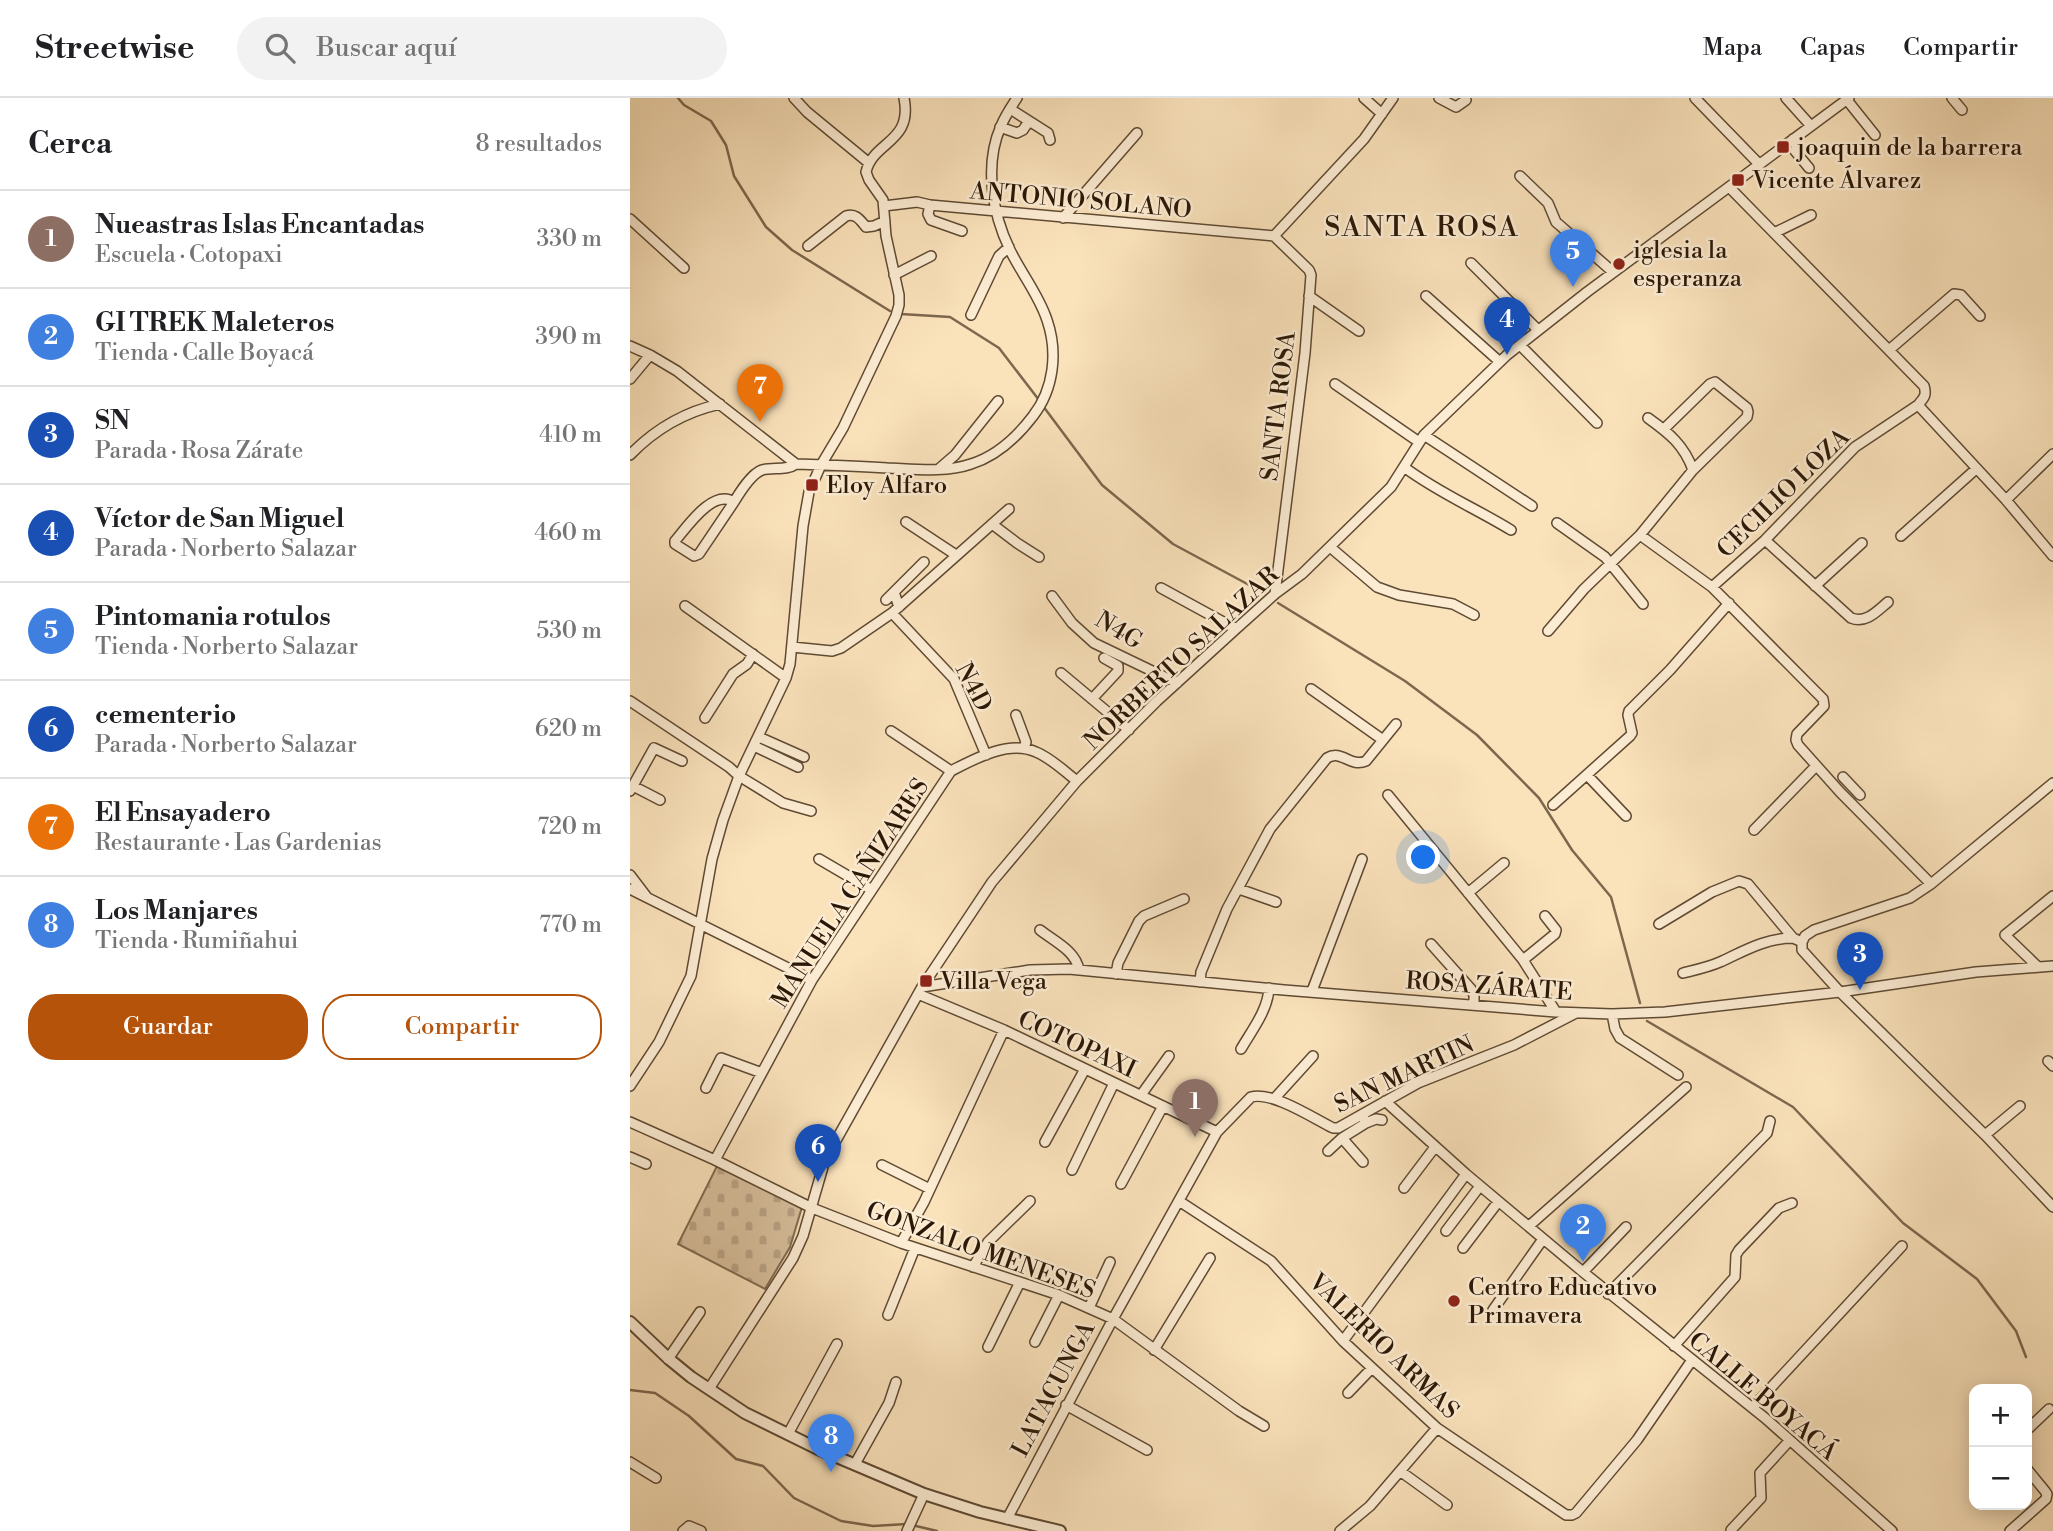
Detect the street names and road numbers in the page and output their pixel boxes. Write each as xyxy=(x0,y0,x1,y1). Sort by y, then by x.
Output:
street label: ANTONIO SOLANO xyxy=(968,176,1193,226)
street label: SANTA ROSA xyxy=(1255,329,1303,483)
street label: CECILIO LOZA xyxy=(1711,422,1857,565)
street label: NORBERTO SALAZAR xyxy=(1078,560,1286,757)
street label: N4G xyxy=(1089,605,1148,657)
street label: N4D xyxy=(948,658,998,717)
street label: MANUELA CAÑIZARES xyxy=(764,773,936,1014)
street label: ROSA ZÁRATE xyxy=(1404,965,1574,1008)
street label: COTOPAXI xyxy=(1013,1005,1140,1085)
street label: SAN MARTIN xyxy=(1330,1029,1479,1120)
street label: GONZALO MENESES xyxy=(862,1196,1099,1306)
street label: VALERIO ARMAS xyxy=(1301,1267,1465,1426)
street label: LATACUNGA xyxy=(1006,1316,1102,1462)
street label: CALLE BOYACÁ xyxy=(1682,1325,1844,1468)

